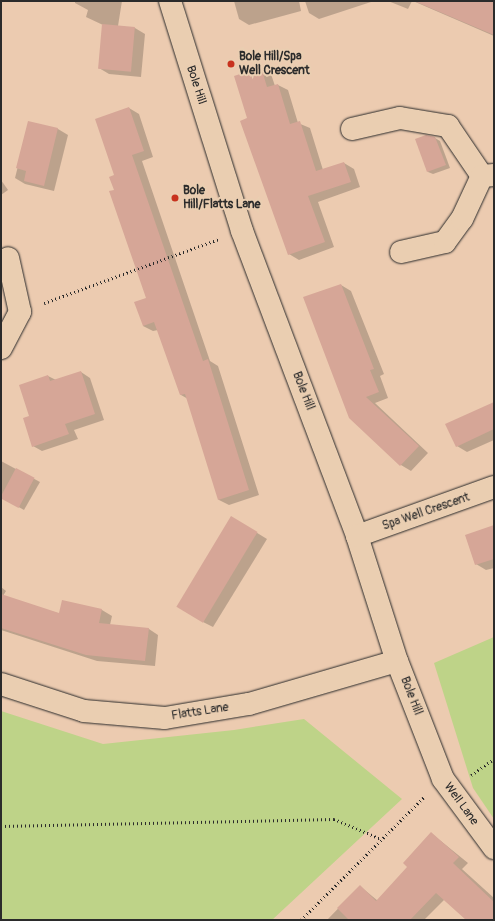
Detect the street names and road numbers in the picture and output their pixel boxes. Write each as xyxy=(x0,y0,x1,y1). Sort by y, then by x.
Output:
street label: Bole Hill xyxy=(183,64,209,106)
street label: Bole Hill xyxy=(289,370,317,412)
street label: Spa Well Crescent xyxy=(380,490,472,534)
street label: Bole Hill xyxy=(397,675,425,717)
street label: Flatts Lane xyxy=(170,700,230,724)
street label: Well Lane xyxy=(441,780,481,828)

